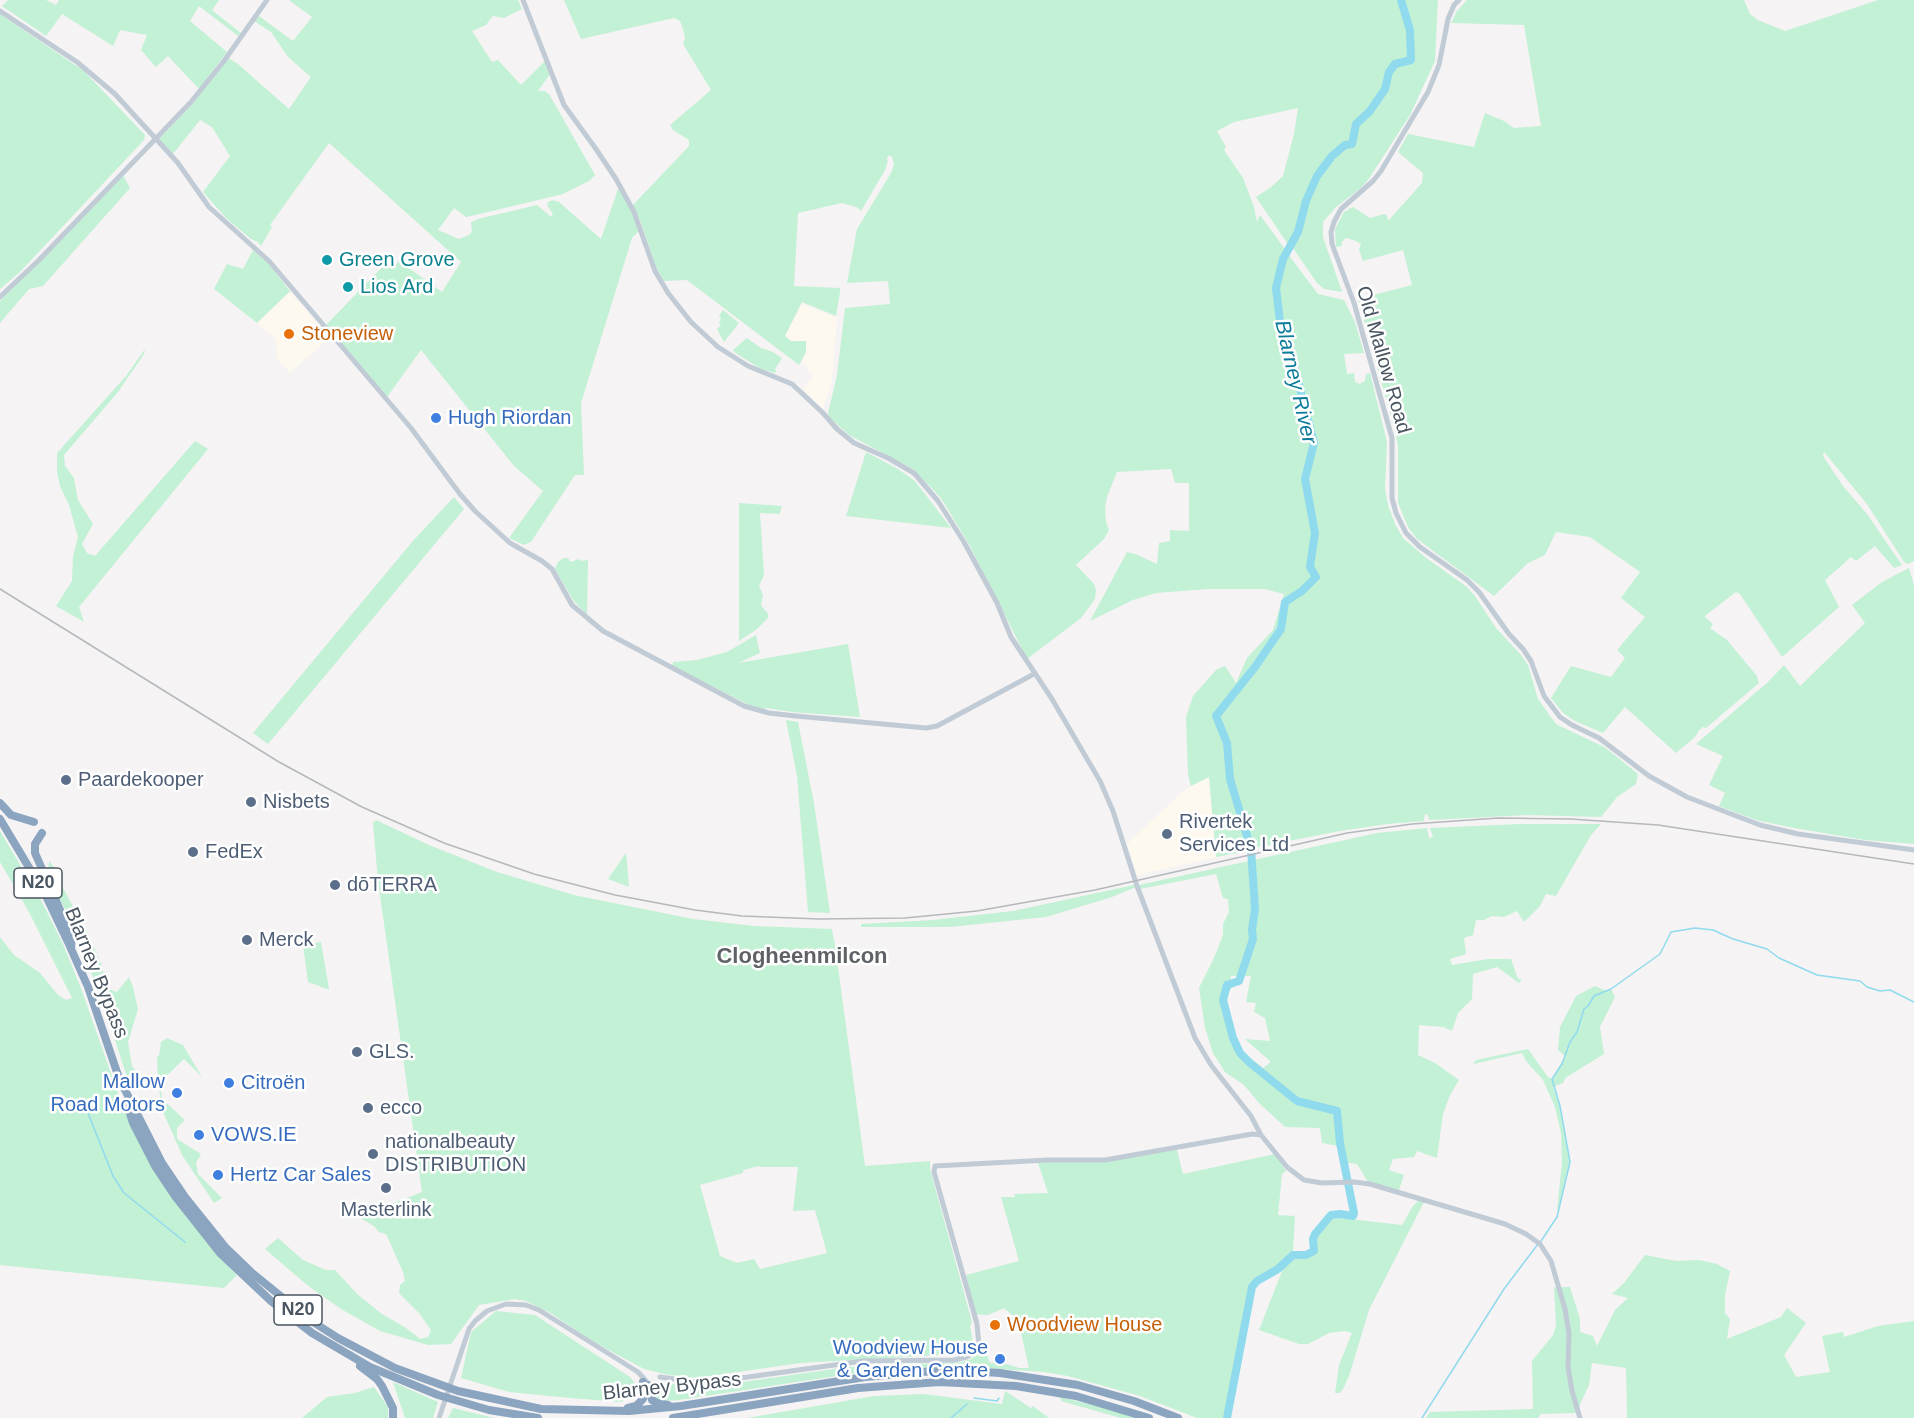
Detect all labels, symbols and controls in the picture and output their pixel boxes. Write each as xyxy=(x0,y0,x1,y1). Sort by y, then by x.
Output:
place label: Green Grove xyxy=(339,248,455,272)
marker: Green Grove xyxy=(320,253,334,267)
place label: Lios Ard xyxy=(360,275,433,299)
marker: Lios Ard xyxy=(341,280,355,294)
street label: Old Mallow Road xyxy=(1350,283,1416,437)
water label: Blarney River xyxy=(1269,318,1321,446)
place label: Stoneview xyxy=(301,322,393,346)
marker: Stoneview xyxy=(282,327,296,341)
place label: Hugh Riordan xyxy=(448,406,571,430)
marker: Hugh Riordan xyxy=(429,411,443,425)
place label: Paardekooper xyxy=(78,768,204,792)
marker: Paardekooper xyxy=(59,773,73,787)
place label: Nisbets xyxy=(263,790,330,814)
marker: Nisbets xyxy=(244,795,258,809)
place label: Rivertek Services Ltd xyxy=(1179,810,1289,857)
marker: Rivertek Services Ltd xyxy=(1160,827,1174,841)
place label: FedEx xyxy=(205,840,263,864)
marker: FedEx xyxy=(186,845,200,859)
road number: N20 xyxy=(14,868,62,898)
place label: dōTERRA xyxy=(347,873,437,897)
marker: dōTERRA xyxy=(328,878,342,892)
street label: Blarney Bypass xyxy=(59,904,133,1042)
place label: Merck xyxy=(259,928,313,952)
marker: Merck xyxy=(240,933,254,947)
district label: Clogheenmilcon xyxy=(716,944,888,970)
place label: GLS. xyxy=(369,1040,415,1064)
marker: GLS. xyxy=(350,1045,364,1059)
place label: Mallow Road Motors xyxy=(51,1070,165,1117)
place label: Citroën xyxy=(241,1071,305,1095)
marker: Citroën xyxy=(222,1076,236,1090)
marker: Mallow Road Motors xyxy=(170,1086,184,1100)
place label: ecco xyxy=(380,1096,422,1120)
marker: ecco xyxy=(361,1101,375,1115)
place label: VOWS.IE xyxy=(211,1123,297,1147)
marker: VOWS.IE xyxy=(192,1128,206,1142)
place label: nationalbeauty DISTRIBUTION xyxy=(385,1130,526,1177)
marker: nationalbeauty DISTRIBUTION xyxy=(366,1147,380,1161)
place label: Hertz Car Sales xyxy=(230,1163,371,1187)
marker: Hertz Car Sales xyxy=(211,1168,225,1182)
marker: Masterlink xyxy=(379,1181,393,1195)
place label: Masterlink xyxy=(340,1198,432,1222)
road number: N20 xyxy=(274,1295,322,1325)
place label: Woodview House xyxy=(1007,1313,1162,1337)
marker: Woodview House xyxy=(988,1318,1002,1332)
place label: Woodview House & Garden Centre xyxy=(833,1336,988,1383)
marker: Woodview House & Garden Centre xyxy=(993,1352,1007,1366)
street label: Blarney Bypass xyxy=(602,1368,742,1406)

